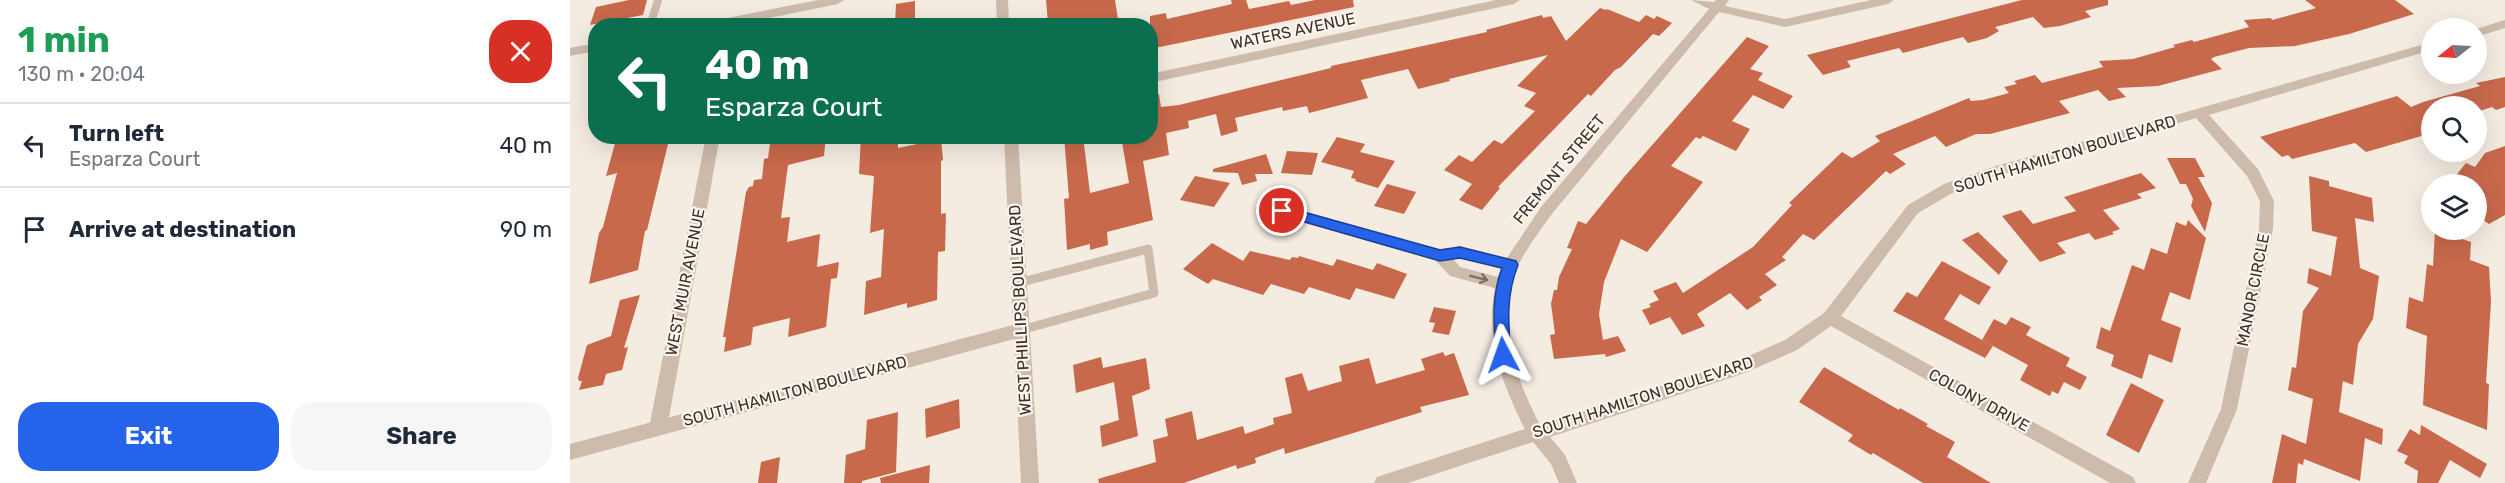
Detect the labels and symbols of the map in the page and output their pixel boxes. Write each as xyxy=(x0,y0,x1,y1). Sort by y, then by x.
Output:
street label: WATERS AVENUE xyxy=(1229,9,1357,53)
north arrow xyxy=(2421,18,2487,84)
street label: FREMONT STREET xyxy=(1509,110,1609,228)
street label: SOUTH HAMILTON BOULEVARD xyxy=(1952,111,2178,197)
pin xyxy=(1256,185,1307,236)
street label: WEST PHILLIPS BOULEVARD xyxy=(1005,204,1035,416)
street label: WEST MUIR AVENUE xyxy=(661,207,709,357)
street label: MANOR CIRCLE xyxy=(2233,232,2273,348)
one-way arrow xyxy=(1470,272,1489,284)
position arrow xyxy=(1471,323,1535,387)
street label: SOUTH HAMILTON BOULEVARD xyxy=(681,352,909,430)
street label: SOUTH HAMILTON BOULEVARD xyxy=(1530,352,1756,442)
street label: COLONY DRIVE xyxy=(1925,365,2033,435)

